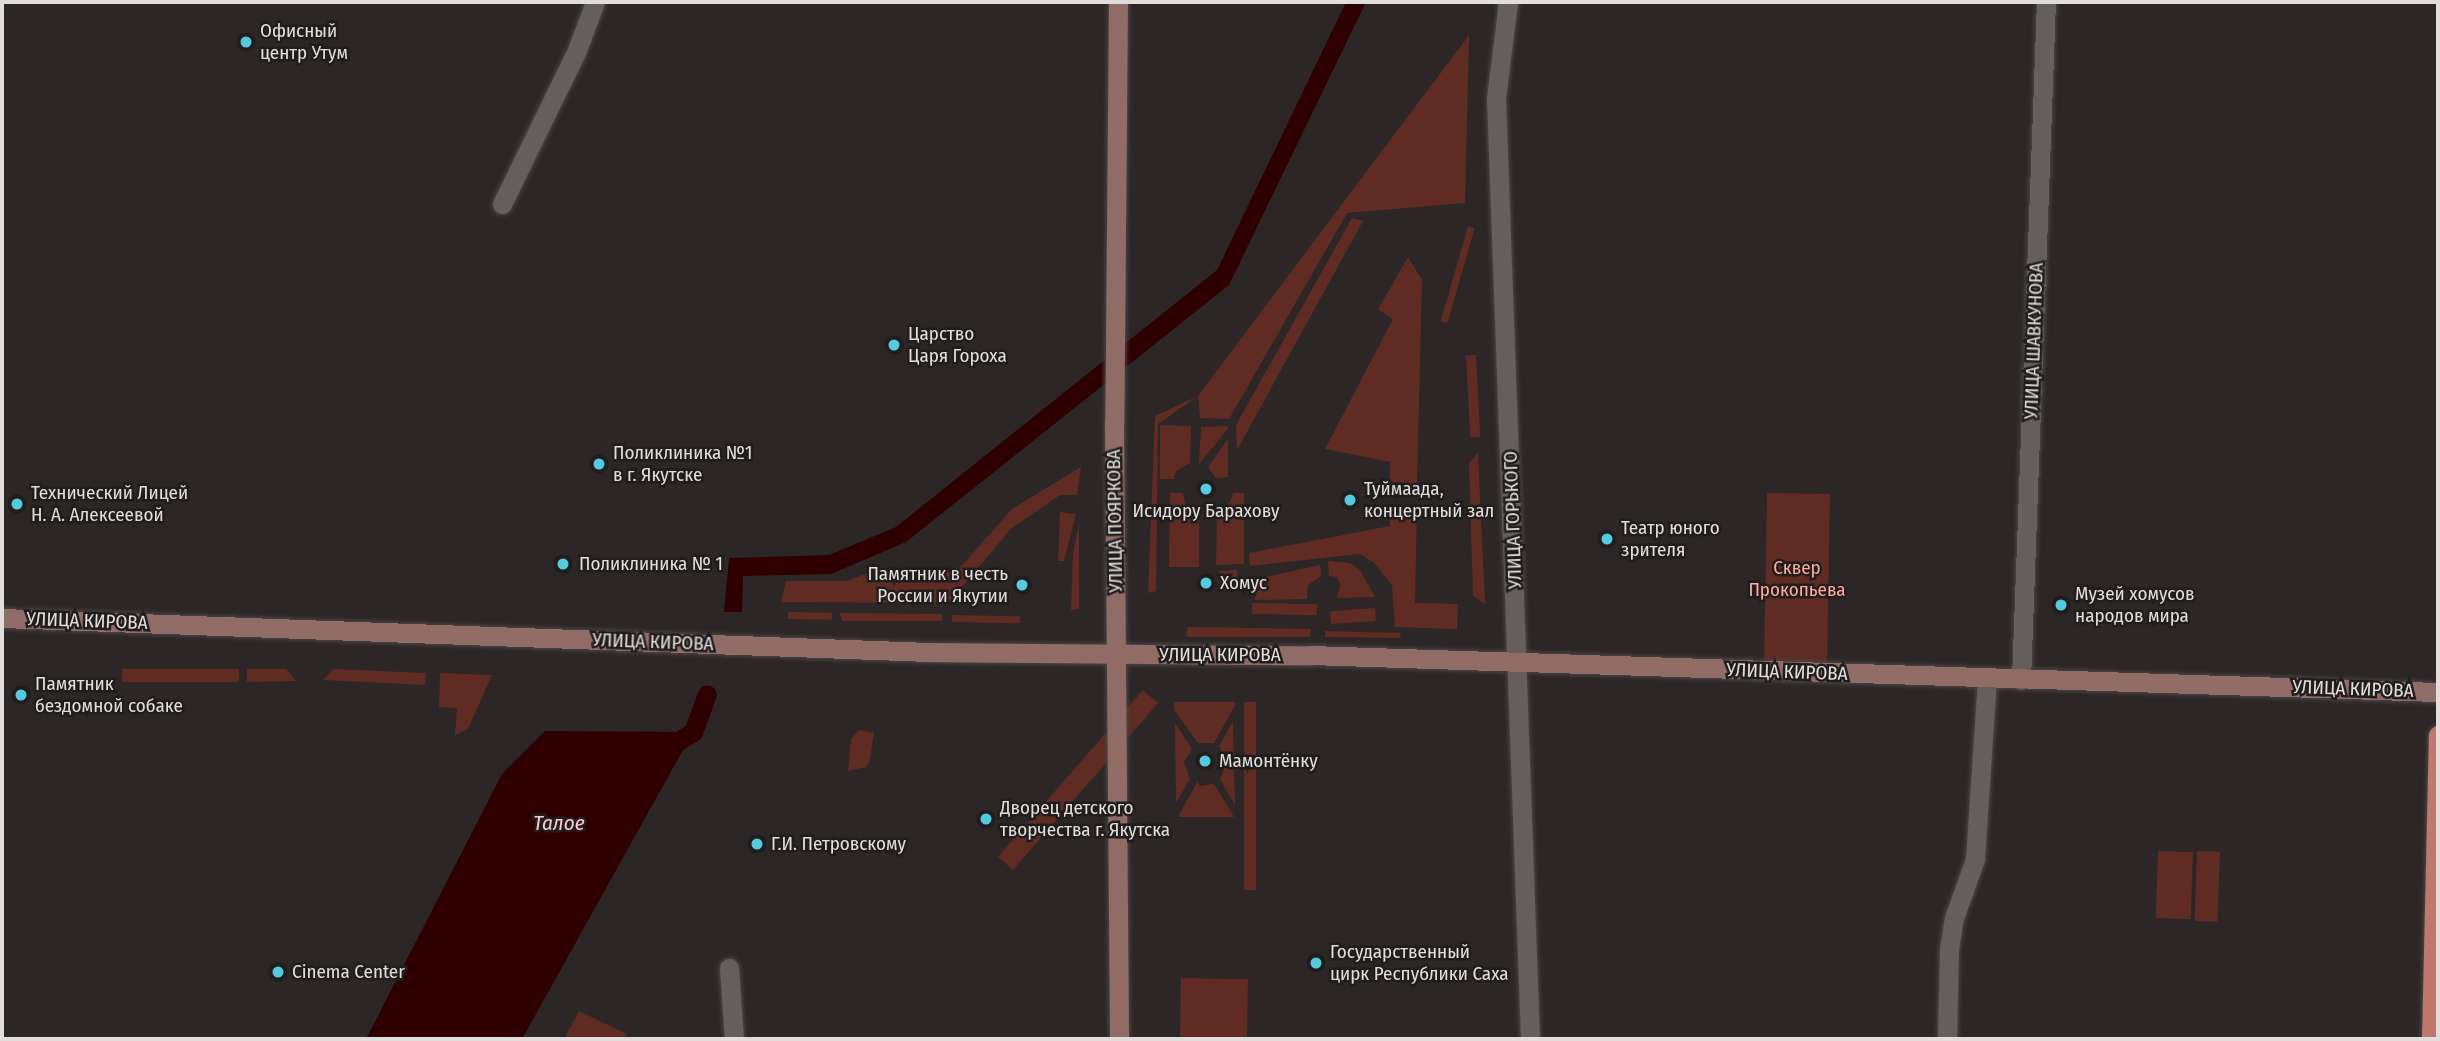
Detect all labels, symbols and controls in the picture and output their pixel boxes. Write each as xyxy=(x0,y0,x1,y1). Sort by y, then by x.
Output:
place label: Офисный центр Утум xyxy=(260,20,348,64)
marker: Офисный центр Утум xyxy=(238,34,254,50)
street label: УЛИЦА ШАВКУНОВА xyxy=(2020,262,2048,420)
place label: Царство Царя Гороха xyxy=(908,323,1007,367)
marker: Царство Царя Гороха xyxy=(886,337,902,353)
place label: Поликлиника №1 в г. Якутске xyxy=(613,442,752,486)
street label: УЛИЦА ПОЯРКОВА xyxy=(1102,449,1128,593)
street label: УЛИЦА ГОРЬКОГО xyxy=(1499,451,1527,589)
marker: Поликлиника №1 в г. Якутске xyxy=(591,456,607,472)
place label: Туймаада, концертный зал xyxy=(1364,478,1494,522)
marker: Исидору Барахову xyxy=(1198,481,1214,497)
place label: Технический Лицей Н. А. Алексеевой xyxy=(31,482,188,526)
marker: Туймаада, концертный зал xyxy=(1342,492,1358,508)
marker: Технический Лицей Н. А. Алексеевой xyxy=(9,496,25,512)
place label: Исидору Барахову xyxy=(1133,500,1279,522)
place label: Театр юного зрителя xyxy=(1621,517,1720,561)
marker: Театр юного зрителя xyxy=(1599,531,1615,547)
place label: Поликлиника № 1 xyxy=(579,553,723,575)
marker: Поликлиника № 1 xyxy=(553,554,573,574)
park label: Сквер Прокопьева xyxy=(1748,557,1846,601)
place label: Памятник в честь России и Якутии xyxy=(867,563,1008,607)
place label: Хомус xyxy=(1220,572,1267,594)
marker: Хомус xyxy=(1198,575,1214,591)
marker: Памятник в честь России и Якутии xyxy=(1014,577,1030,593)
place label: Музей хомусов народов мира xyxy=(2075,583,2195,627)
marker: Музей хомусов народов мира xyxy=(2053,597,2069,613)
street label: УЛИЦА КИРОВА xyxy=(26,607,148,635)
street label: УЛИЦА КИРОВА xyxy=(592,628,714,656)
street label: УЛИЦА КИРОВА xyxy=(1159,644,1281,666)
street label: УЛИЦА КИРОВА xyxy=(1726,658,1848,686)
place label: Памятник бездомной собаке xyxy=(35,673,183,717)
street label: УЛИЦА КИРОВА xyxy=(2292,675,2414,703)
marker: Памятник бездомной собаке xyxy=(13,687,29,703)
place label: Мамонтёнку xyxy=(1219,750,1318,772)
marker: Мамонтёнку xyxy=(1197,753,1213,769)
place label: Дворец детского творчества г. Якутска xyxy=(1000,797,1170,841)
water label: Талое xyxy=(533,810,585,836)
marker: Дворец детского творчества г. Якутска xyxy=(978,811,994,827)
place label: Г.И. Петровскому xyxy=(771,833,906,855)
marker: Г.И. Петровскому xyxy=(749,836,765,852)
place label: Государственный цирк Республики Саха xyxy=(1330,941,1509,985)
marker: Государственный цирк Республики Саха xyxy=(1308,955,1324,971)
place label: Cinema Center xyxy=(292,961,405,983)
marker: Cinema Center xyxy=(270,964,286,980)

